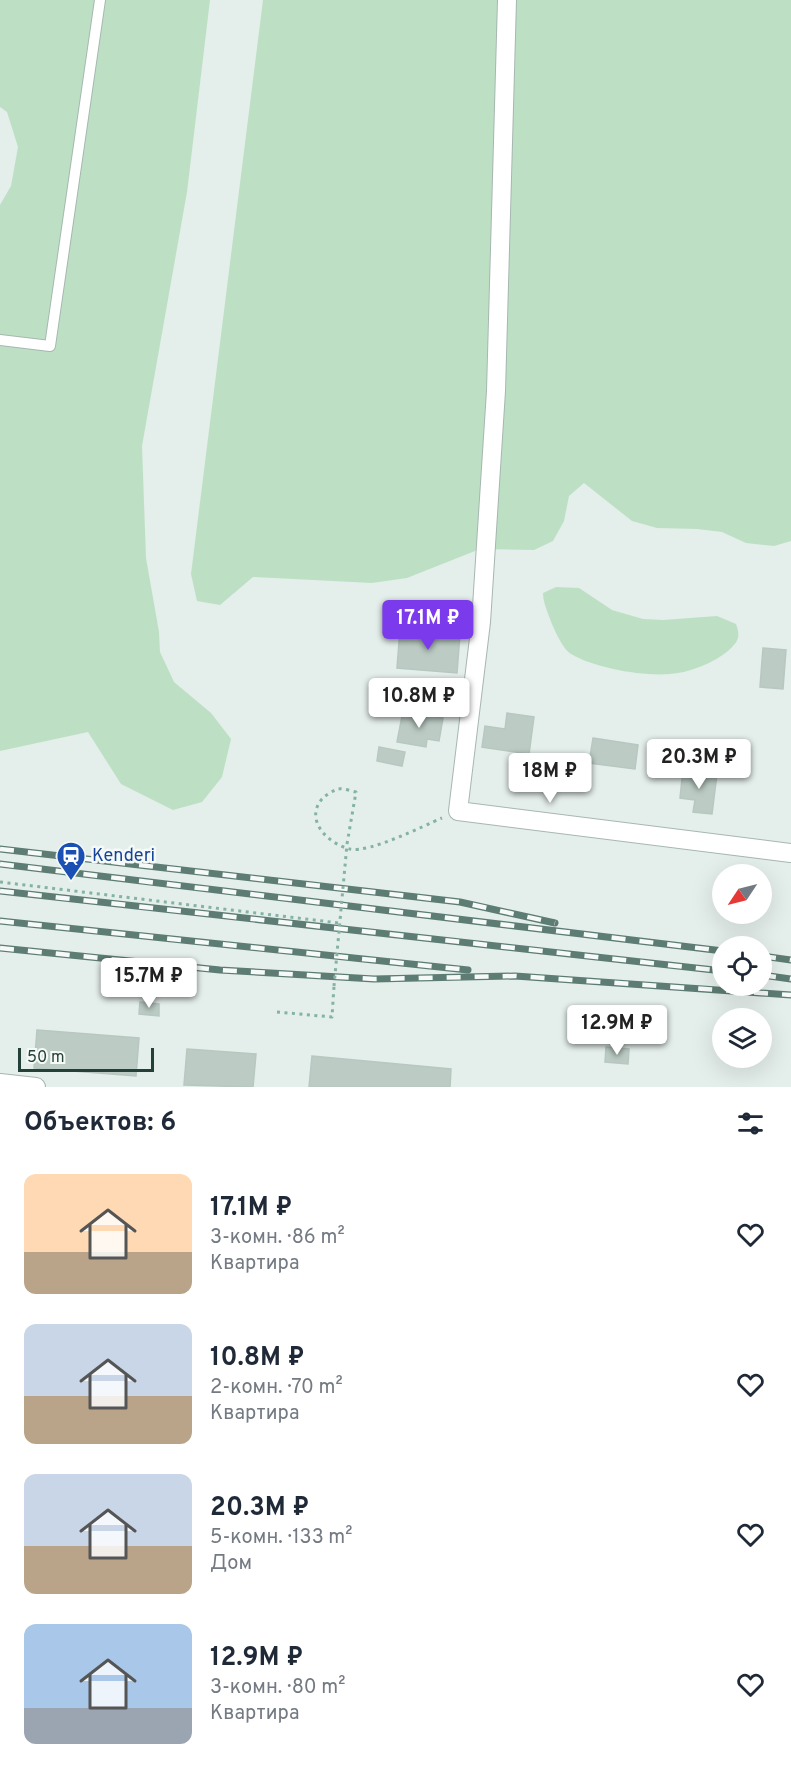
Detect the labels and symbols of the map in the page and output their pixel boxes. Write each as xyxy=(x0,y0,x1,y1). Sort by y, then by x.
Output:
pin: 17.1M ₽ xyxy=(373,600,483,651)
pin: 10.8M ₽ xyxy=(364,678,474,729)
pin: 20.3M ₽ xyxy=(644,739,754,790)
pin: 18M ₽ xyxy=(508,753,592,804)
station icon: Kenderi xyxy=(55,840,87,882)
place label: Kenderi xyxy=(92,845,155,868)
north arrow xyxy=(712,864,772,924)
pin: 15.7M ₽ xyxy=(94,958,204,1009)
pin: 12.9M ₽ xyxy=(562,1005,672,1056)
scale bar xyxy=(18,1045,154,1072)

